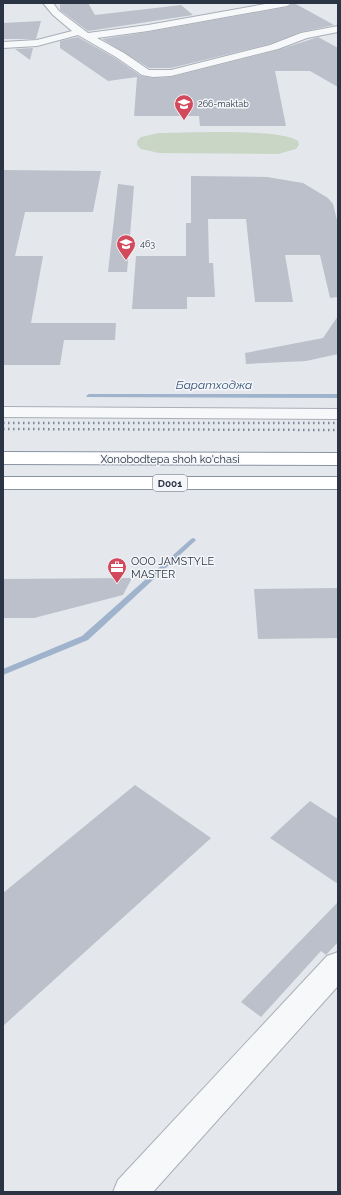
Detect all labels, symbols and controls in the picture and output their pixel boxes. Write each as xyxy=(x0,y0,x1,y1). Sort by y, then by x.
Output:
school or university icon: 266-maktab xyxy=(173,93,195,121)
place label: 266-maktab xyxy=(198,99,249,109)
school or university icon: 463 xyxy=(115,233,137,261)
place label: 463 xyxy=(140,239,155,249)
water label: Баратходжа xyxy=(176,378,252,392)
street label: Xonobodtepa shoh ko'chasi xyxy=(100,453,240,466)
road number: D001 xyxy=(153,475,187,491)
place label: OOO JAMSTYLE MASTER xyxy=(131,555,214,581)
office icon: OOO JAMSTYLE MASTER xyxy=(106,556,128,584)

